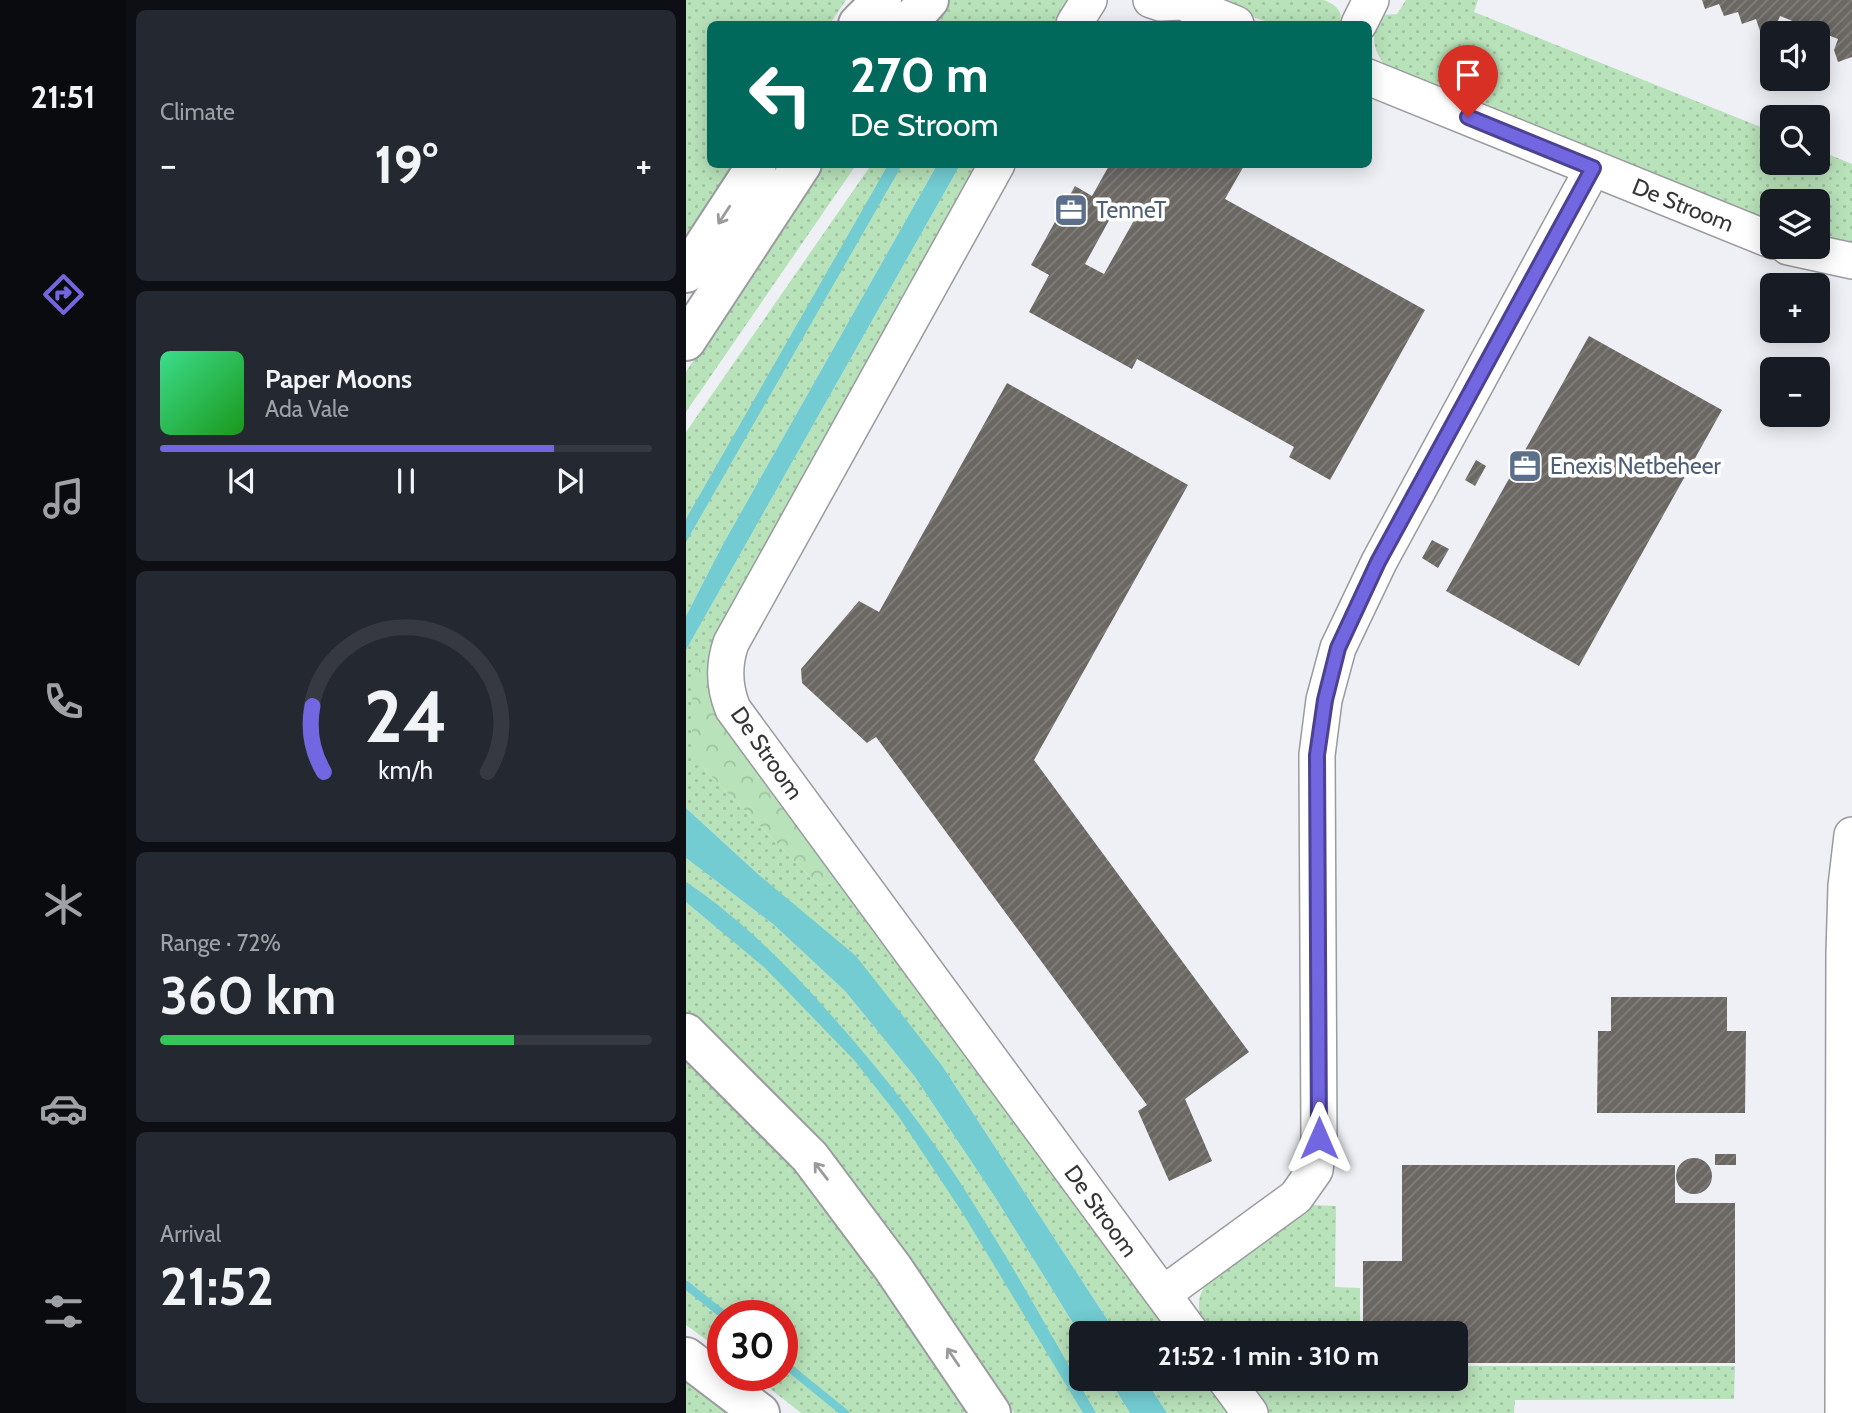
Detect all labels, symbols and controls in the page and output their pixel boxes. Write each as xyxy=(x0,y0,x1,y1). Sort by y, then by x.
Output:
map controls xyxy=(1760,21,1830,427)
button: sound xyxy=(1760,21,1830,91)
text: 270 m xyxy=(850,45,989,104)
pin xyxy=(1438,45,1498,117)
icon: left xyxy=(735,49,826,140)
icon: arrive xyxy=(1449,56,1487,94)
text: 21:51 xyxy=(31,77,95,116)
text: Climate xyxy=(160,98,235,126)
text: De Stroom xyxy=(850,105,999,144)
button: search xyxy=(1760,105,1830,175)
text: 19° xyxy=(374,133,438,196)
text: − xyxy=(160,141,177,188)
text: + xyxy=(635,141,652,188)
street label: De Stroom xyxy=(1628,172,1738,238)
button: layers xyxy=(1760,189,1830,259)
office icon: TenneT xyxy=(1052,191,1090,229)
place label: TenneT xyxy=(1096,196,1166,224)
one-way arrow xyxy=(717,205,731,224)
icon: directions xyxy=(39,270,88,319)
button: + xyxy=(1760,273,1830,343)
button: − xyxy=(1760,357,1830,427)
text: Paper Moons xyxy=(265,363,412,395)
text: Ada Vale xyxy=(265,395,349,423)
office icon: Enexis Netbeheer xyxy=(1506,447,1544,485)
place label: Enexis Netbeheer xyxy=(1550,452,1721,480)
icon: previous xyxy=(223,462,261,500)
icon: pause xyxy=(387,462,425,500)
icon: next xyxy=(551,462,589,500)
icon: music xyxy=(39,474,88,523)
text: 24 xyxy=(364,673,448,761)
icon: phone xyxy=(39,677,88,726)
street label: De Stroom xyxy=(725,701,809,805)
text: km/h xyxy=(379,755,433,785)
icon: climate xyxy=(39,880,88,929)
text: Range · 72% xyxy=(160,929,281,957)
text: 360 km xyxy=(160,964,336,1027)
icon: car xyxy=(39,1084,88,1133)
position arrow xyxy=(1282,1101,1356,1175)
street label: De Stroom xyxy=(1058,1160,1144,1262)
one-way arrow xyxy=(813,1163,828,1181)
text: Arrival xyxy=(160,1220,221,1248)
text: 21:52 xyxy=(160,1255,274,1318)
icon: filters xyxy=(39,1287,88,1336)
speed limit sign: 30 xyxy=(707,1300,798,1391)
text: 21:52 · 1 min · 310 m xyxy=(1158,1340,1379,1372)
one-way arrow xyxy=(946,1347,960,1367)

